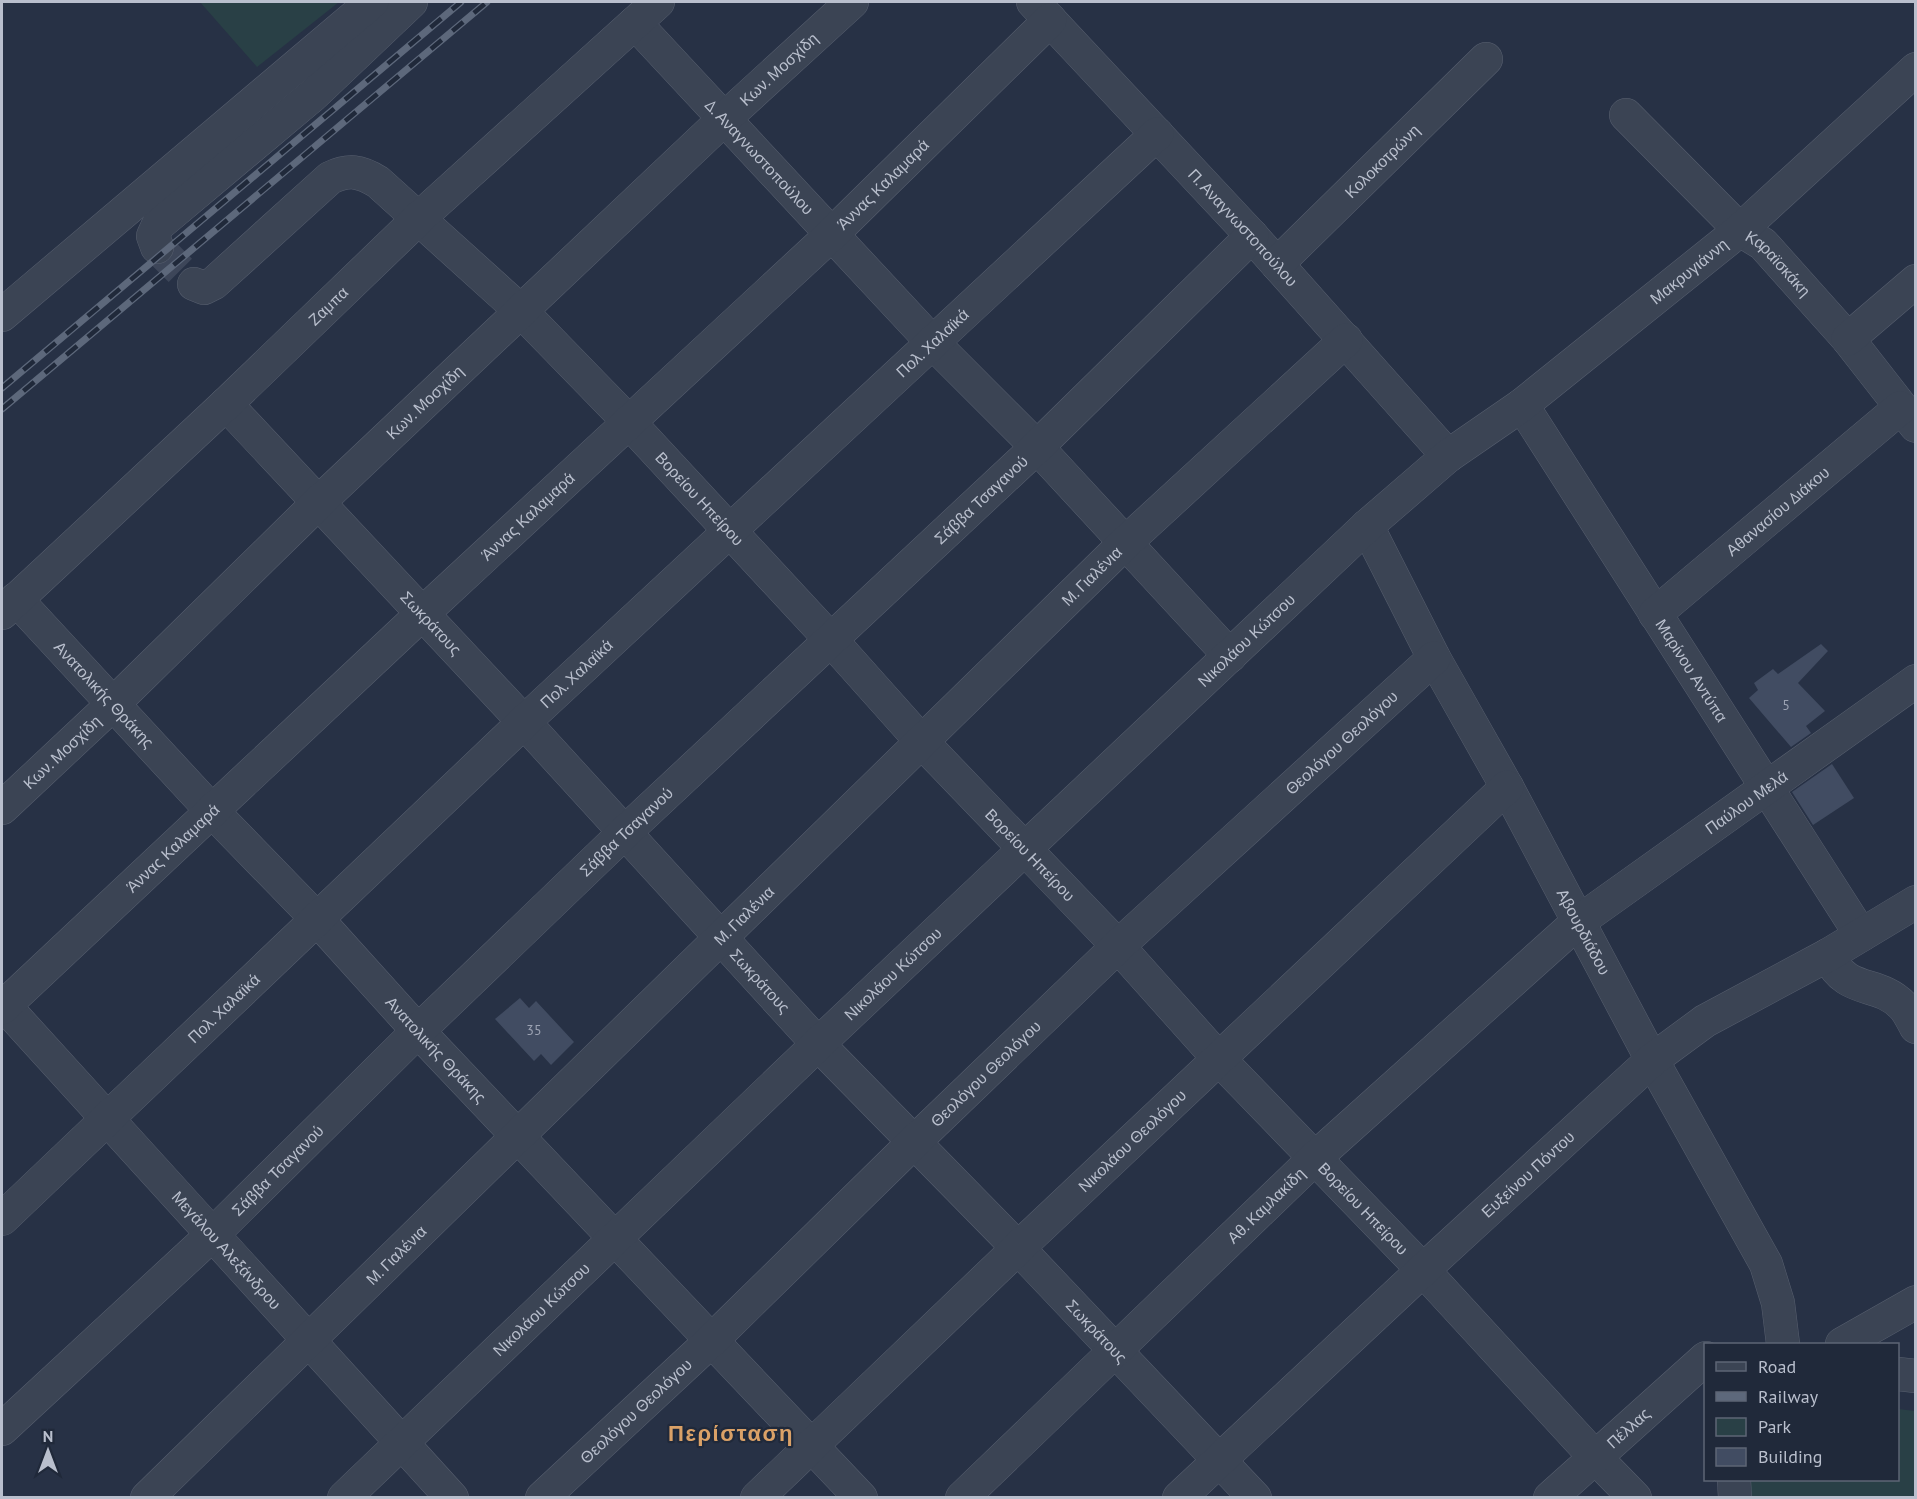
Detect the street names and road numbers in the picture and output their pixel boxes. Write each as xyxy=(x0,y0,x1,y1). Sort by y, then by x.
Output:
street label: Κων. Μοσχίδη xyxy=(735,28,822,110)
street label: Δ. Αναγνωστοπούλου xyxy=(701,95,818,219)
street label: Κολοκοτρώνη xyxy=(1340,120,1424,202)
street label: Άννας Καλαμαρά xyxy=(833,135,933,234)
street label: Π. Αναγνωστοπούλου xyxy=(1184,164,1302,290)
street label: Καραϊσκάκη xyxy=(1742,226,1815,301)
street label: Μακρυγιάννη xyxy=(1646,234,1732,308)
street label: Ζαμπα xyxy=(304,282,352,329)
street label: Πολ. Χαλαϊκά xyxy=(892,304,973,381)
street label: Κων. Μοσχίδη xyxy=(382,361,468,444)
street label: Βορείου Ηπείρου xyxy=(651,447,748,550)
street label: Σάββα Τσαγανού xyxy=(930,451,1032,548)
street label: Αθανασίου Διάκου xyxy=(1722,462,1833,560)
street label: Άννας Καλαμαρά xyxy=(477,468,579,564)
street label: Μ. Γιαλένια xyxy=(1057,542,1126,610)
street label: Σωκράτους xyxy=(396,587,466,659)
street label: Νικολάου Κώτσου xyxy=(1193,589,1299,691)
street label: Μαρίνου Αντύπα xyxy=(1651,615,1732,726)
street label: Πολ. Χαλαϊκά xyxy=(536,635,617,712)
street label: Ανατολικής Θράκης xyxy=(50,637,159,752)
street label: Θεολόγου Θεολόγου xyxy=(1281,686,1402,799)
street label: Κων. Μοσχίδη xyxy=(19,711,105,793)
street label: Παύλου Μελά xyxy=(1701,766,1791,838)
street label: Σάββα Τσαγανού xyxy=(575,783,677,880)
street label: Άννας Καλαμαρά xyxy=(122,799,224,897)
street label: Βορείου Ηπείρου xyxy=(981,804,1079,905)
street label: Μ. Γιαλένια xyxy=(709,881,778,949)
street label: Αβουρδιάδου xyxy=(1553,885,1615,978)
street label: Νικολάου Κώτσου xyxy=(840,923,946,1024)
street label: Σωκράτους xyxy=(726,944,795,1017)
street label: Πολ. Χαλαϊκά xyxy=(183,969,264,1047)
street label: Ανατολικής Θράκης xyxy=(382,992,491,1107)
street label: Θεολόγου Θεολόγου xyxy=(926,1016,1045,1131)
street label: Νικολάου Θεολόγου xyxy=(1074,1085,1190,1196)
street label: Σάββα Τσαγανού xyxy=(227,1120,328,1220)
street label: Ευξείνου Πόντου xyxy=(1477,1126,1578,1222)
street label: Βορείου Ηπείρου xyxy=(1314,1158,1413,1259)
street label: Αθ. Καμλακίδη xyxy=(1223,1163,1309,1247)
street label: Μεγάλου Αλεξάνδρου xyxy=(168,1187,285,1313)
street label: Μ. Γιαλένια xyxy=(362,1221,430,1289)
street label: Νικολάου Κώτσου xyxy=(488,1258,594,1360)
street label: Σωκράτους xyxy=(1062,1295,1132,1367)
street label: Θεολόγου Θεολόγου xyxy=(576,1354,696,1468)
street label: Πέλλας xyxy=(1602,1403,1654,1452)

